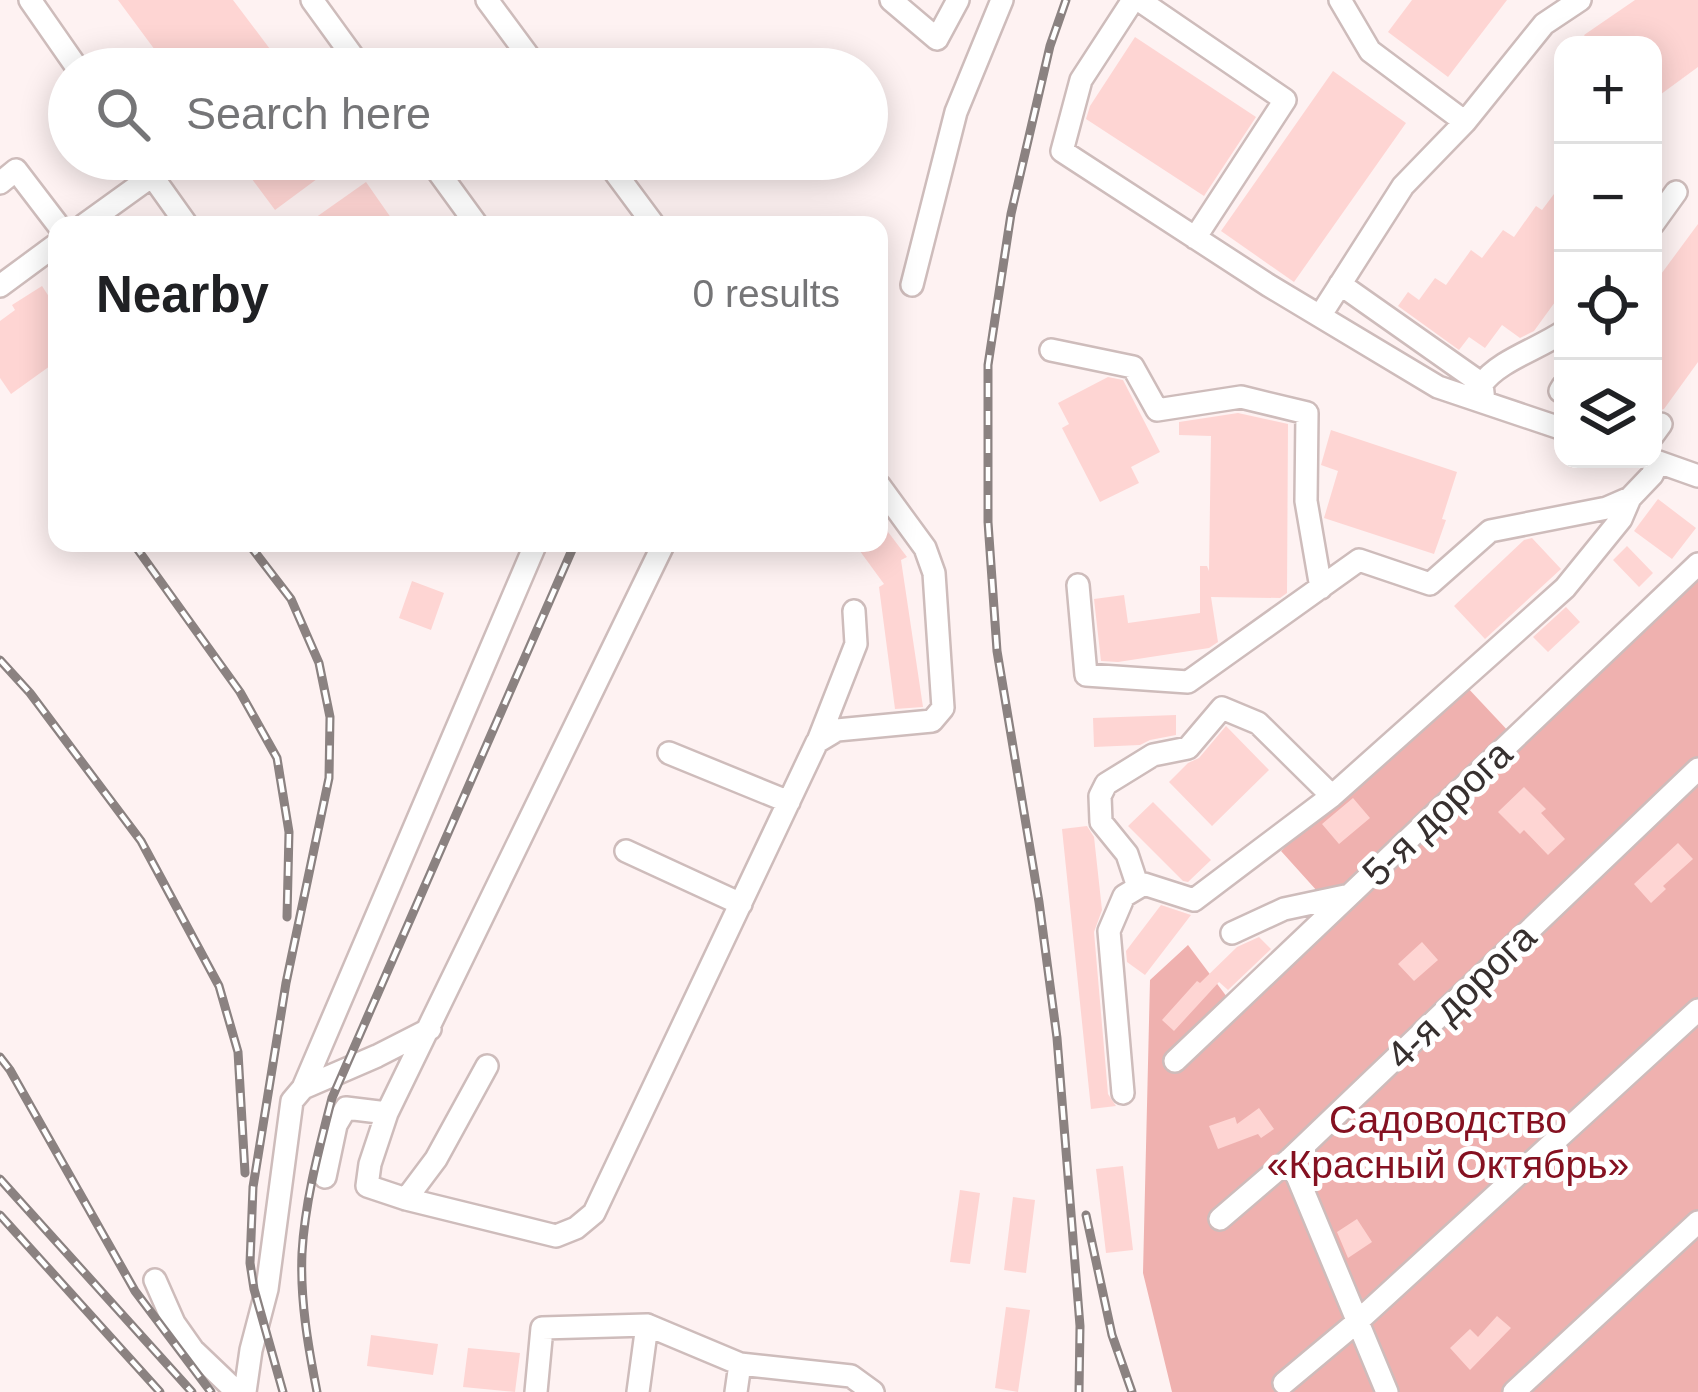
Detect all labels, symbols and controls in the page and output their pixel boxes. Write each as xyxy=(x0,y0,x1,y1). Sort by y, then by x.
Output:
map controls xyxy=(1554,36,1662,468)
button: + xyxy=(1554,36,1662,144)
search box xyxy=(48,48,888,180)
icon: search xyxy=(90,81,156,147)
text: Search here xyxy=(186,88,431,139)
button: − xyxy=(1554,144,1662,252)
button: locate xyxy=(1554,252,1662,360)
text: Nearby xyxy=(96,266,269,323)
text: 0 results xyxy=(693,272,840,315)
button: layers xyxy=(1554,360,1662,468)
street label: 5-я дорога xyxy=(1354,731,1520,894)
street label: 4-я дорога xyxy=(1378,914,1544,1077)
park label: Садоводство «Красный Октябрь» xyxy=(1267,1098,1629,1186)

